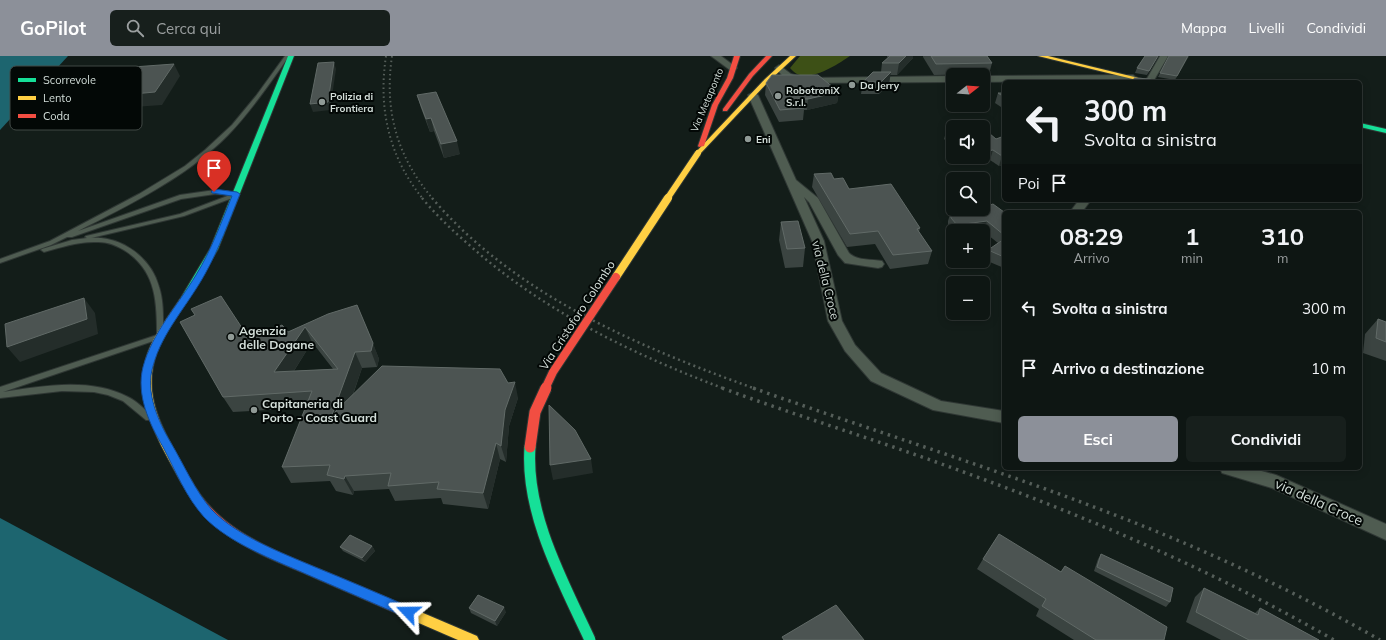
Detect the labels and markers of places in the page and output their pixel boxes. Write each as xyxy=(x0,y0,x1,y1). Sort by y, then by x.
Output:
place label: Da Jerry xyxy=(860,79,900,92)
marker: Da Jerry xyxy=(847,80,857,90)
place label: RobotroniX S.r.l. xyxy=(786,84,840,109)
place label: Polizia di Frontiera xyxy=(330,90,373,115)
marker: RobotroniX S.r.l. xyxy=(773,91,783,101)
marker: Polizia di Frontiera xyxy=(317,97,327,107)
place label: Eni xyxy=(756,133,771,146)
marker: Eni xyxy=(743,134,753,144)
pin xyxy=(197,151,231,192)
place label: Agenzia delle Dogane xyxy=(239,323,315,352)
marker: Agenzia delle Dogane xyxy=(226,332,236,342)
place label: Capitaneria di Porto - Coast Guard xyxy=(262,396,377,425)
marker: Capitaneria di Porto - Coast Guard xyxy=(249,405,259,415)

